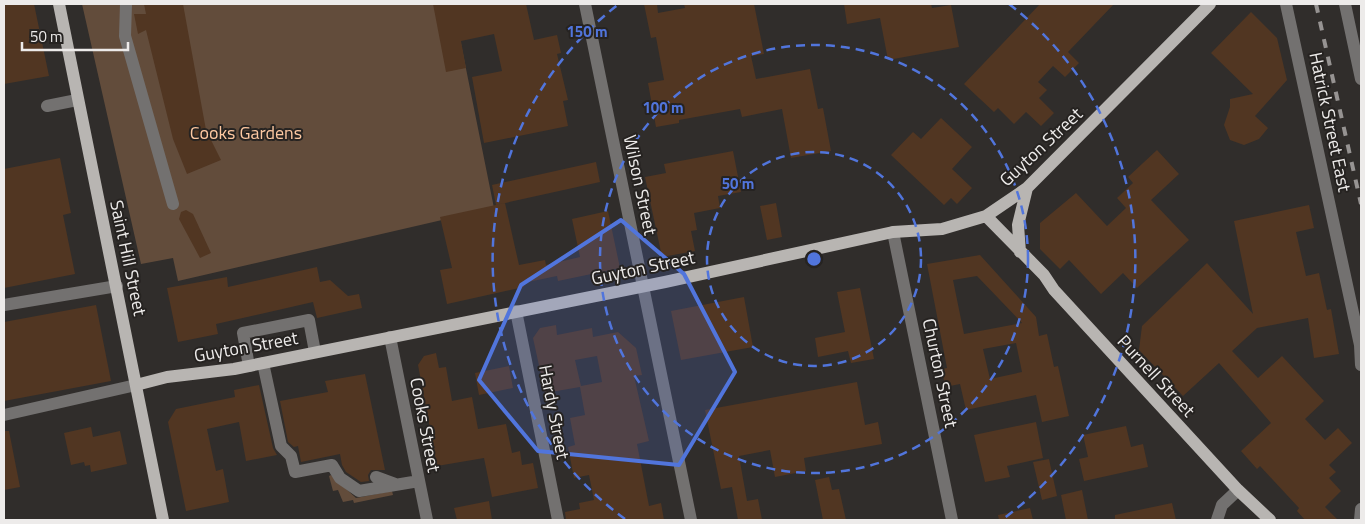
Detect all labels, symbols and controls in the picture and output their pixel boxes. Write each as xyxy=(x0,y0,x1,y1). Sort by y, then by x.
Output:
scale bar xyxy=(22,20,129,52)
text: 150 m xyxy=(566,20,608,43)
text: 50 m xyxy=(30,25,63,48)
street label: Hatrick Street East xyxy=(1303,50,1359,195)
text: 100 m xyxy=(642,96,684,119)
street label: Guyton Street xyxy=(993,100,1089,192)
park label: Cooks Gardens xyxy=(190,119,302,146)
street label: Wilson Street xyxy=(617,132,664,238)
text: 50 m xyxy=(722,172,754,195)
street label: Saint Hill Street xyxy=(103,198,154,319)
street label: Guyton Street xyxy=(589,243,698,292)
centre of rings xyxy=(805,250,823,268)
street label: Churton Street xyxy=(916,316,965,431)
street label: Guyton Street xyxy=(192,324,301,369)
street label: Purnell Street xyxy=(1111,328,1202,423)
street label: Hardy Street xyxy=(532,362,577,462)
street label: Cooks Street xyxy=(403,375,448,475)

